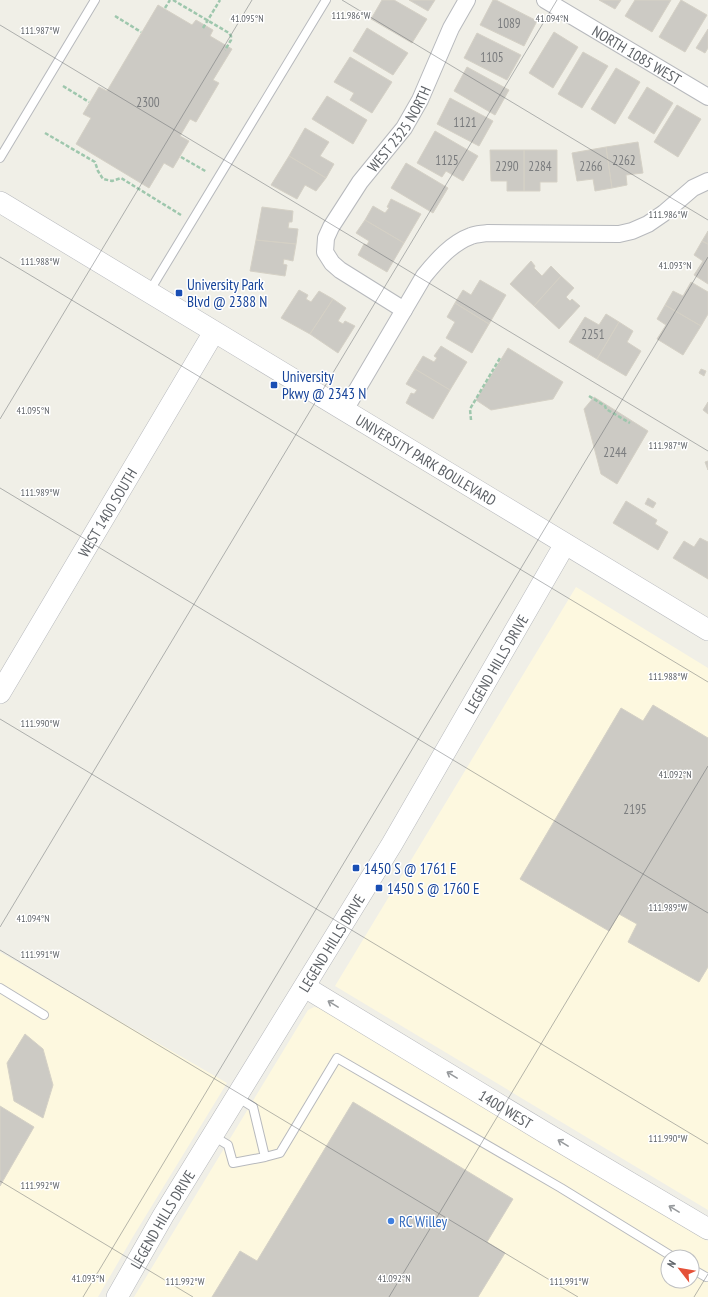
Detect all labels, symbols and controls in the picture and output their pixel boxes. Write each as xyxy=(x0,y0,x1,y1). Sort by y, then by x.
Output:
text: 111.986°W xyxy=(332,9,371,22)
text: 41.095°N xyxy=(230,12,264,25)
text: 41.094°N xyxy=(535,12,569,25)
house number: 1089 xyxy=(497,15,521,32)
street label: NORTH 1085 WEST xyxy=(589,21,685,89)
text: 111.987°W xyxy=(21,24,60,37)
house number: 1105 xyxy=(480,49,504,66)
street label: WEST 2325 NORTH xyxy=(363,83,434,176)
house number: 2300 xyxy=(136,94,160,111)
house number: 1121 xyxy=(453,114,477,131)
house number: 1125 xyxy=(435,152,459,169)
house number: 2262 xyxy=(612,152,636,169)
house number: 2290 xyxy=(495,158,519,175)
house number: 2284 xyxy=(528,158,552,175)
house number: 2266 xyxy=(579,158,603,175)
text: 111.986°W xyxy=(649,208,688,221)
text: 111.988°W xyxy=(21,255,60,268)
text: 41.093°N xyxy=(658,259,692,272)
place label: University Park Blvd @ 2388 N xyxy=(187,275,267,311)
marker: University Park Blvd @ 2388 N xyxy=(174,288,184,298)
house number: 2251 xyxy=(581,326,605,343)
place label: University Pkwy @ 2343 N xyxy=(282,367,366,403)
marker: University Pkwy @ 2343 N xyxy=(269,380,279,390)
text: 41.095°N xyxy=(16,404,50,417)
street label: UNIVERSITY PARK BOULEVARD xyxy=(352,410,500,509)
text: 111.987°W xyxy=(649,439,688,452)
house number: 2244 xyxy=(603,444,627,461)
street label: WEST 1400 SOUTH xyxy=(73,465,141,560)
text: 111.989°W xyxy=(21,486,60,499)
street label: LEGEND HILLS DRIVE xyxy=(460,611,532,717)
text: 111.988°W xyxy=(649,670,688,683)
text: 111.990°W xyxy=(21,717,60,730)
text: 41.092°N xyxy=(658,768,692,781)
house number: 2195 xyxy=(623,801,647,818)
place label: 1450 S @ 1761 E xyxy=(364,859,456,878)
marker: 1450 S @ 1761 E xyxy=(351,863,361,873)
place label: 1450 S @ 1760 E xyxy=(387,879,479,898)
marker: 1450 S @ 1760 E xyxy=(374,883,384,893)
street label: LEGEND HILLS DRIVE xyxy=(294,890,368,995)
text: 111.989°W xyxy=(649,901,688,914)
text: 41.094°N xyxy=(16,912,50,925)
text: 111.991°W xyxy=(21,948,60,961)
one-way arrow xyxy=(327,999,339,1007)
one-way arrow xyxy=(446,1071,458,1079)
street label: 1400 WEST xyxy=(475,1085,537,1133)
text: 111.990°W xyxy=(649,1132,688,1145)
one-way arrow xyxy=(557,1138,569,1146)
street label: LEGEND HILLS DRIVE xyxy=(126,1166,199,1272)
text: 111.992°W xyxy=(21,1179,60,1192)
one-way arrow xyxy=(668,1205,680,1213)
place label: RC Willey xyxy=(399,1212,447,1231)
marker: RC Willey xyxy=(386,1216,396,1226)
north arrow xyxy=(660,1249,700,1289)
text: N xyxy=(664,1258,679,1270)
text: 41.093°N xyxy=(71,1272,105,1285)
text: 41.092°N xyxy=(377,1272,411,1285)
text: 111.992°W xyxy=(166,1275,205,1288)
text: 111.991°W xyxy=(550,1275,589,1288)

